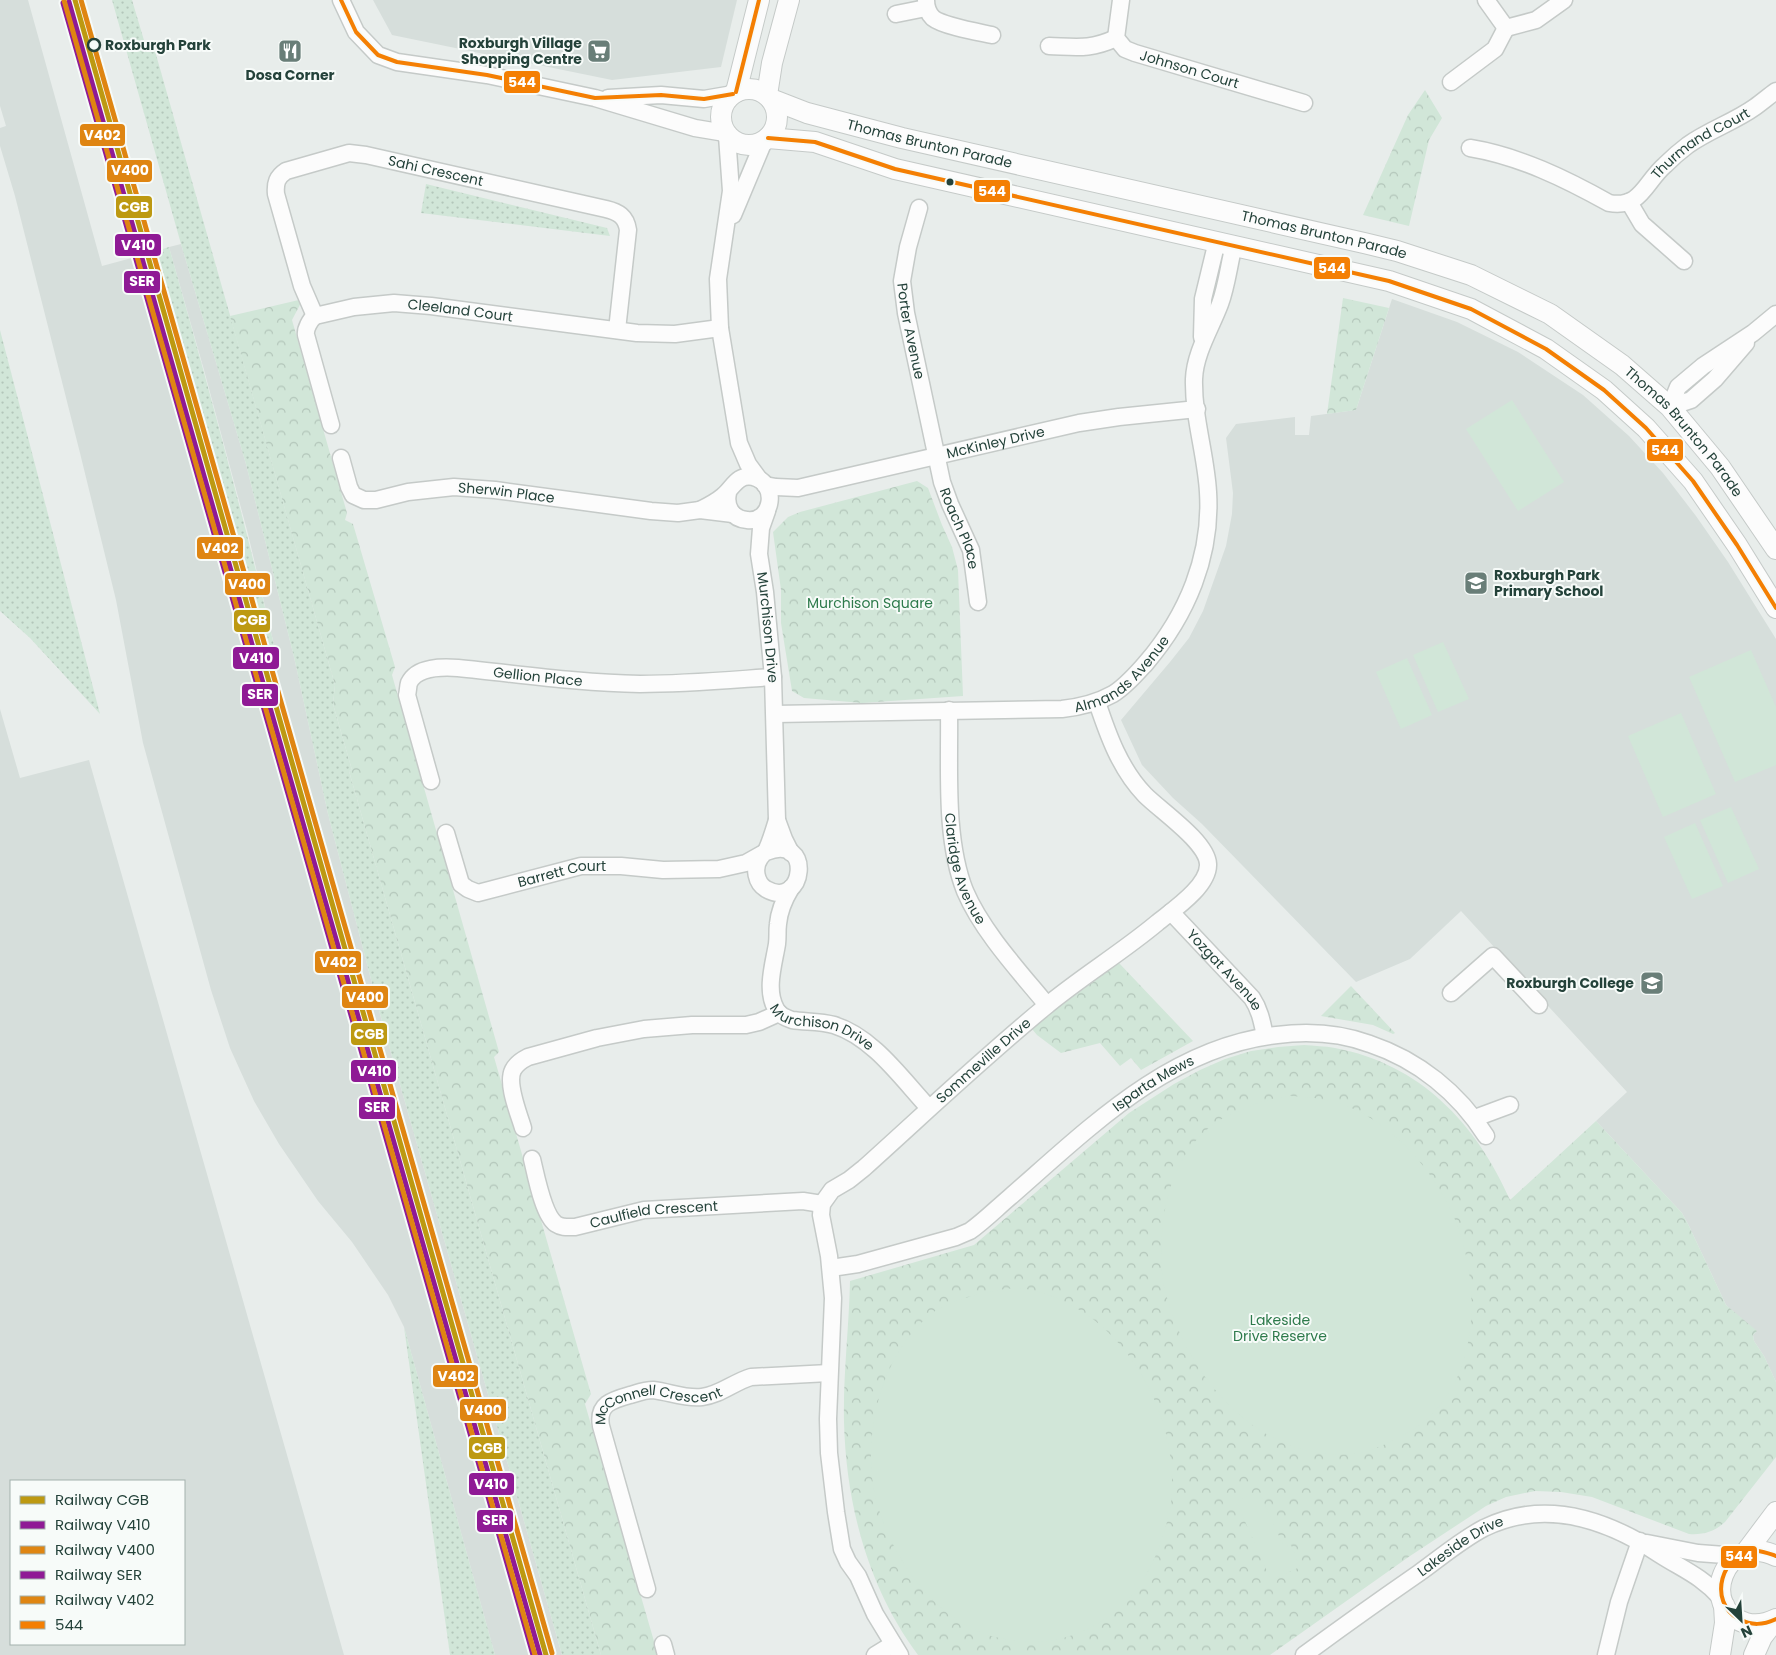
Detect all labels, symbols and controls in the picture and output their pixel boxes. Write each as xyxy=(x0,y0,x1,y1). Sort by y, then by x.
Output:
place label: Roxburgh Village Shopping Centre xyxy=(459,33,582,69)
place label: Roxburgh Park xyxy=(105,35,211,55)
marker: Roxburgh Park xyxy=(87,38,101,52)
restaurant icon: Dosa Corner xyxy=(277,38,303,64)
supermarket icon: Roxburgh Village Shopping Centre xyxy=(586,38,612,64)
street label: Johnson Court xyxy=(1137,45,1241,93)
place label: Dosa Corner xyxy=(245,65,335,85)
line badge: 544 xyxy=(503,70,541,94)
text: 544 xyxy=(508,72,536,92)
street label: Thurmand Court xyxy=(1646,103,1754,183)
street label: Thomas Brunton Parade xyxy=(845,114,1015,173)
line badge: V402 xyxy=(79,123,126,147)
text: V402 xyxy=(84,125,120,145)
street label: Sahi Crescent xyxy=(386,150,485,191)
line badge: V400 xyxy=(106,159,153,183)
text: V400 xyxy=(111,160,149,180)
unlabelled marker xyxy=(945,177,955,187)
line badge: 544 xyxy=(973,179,1011,203)
text: 544 xyxy=(978,181,1006,201)
line badge: CGB xyxy=(115,195,153,219)
text: CGB xyxy=(119,197,149,217)
street label: Thomas Brunton Parade xyxy=(1240,205,1410,264)
line badge: V410 xyxy=(114,233,162,257)
text: V410 xyxy=(121,235,155,255)
line badge: 544 xyxy=(1313,256,1351,280)
text: 544 xyxy=(1318,258,1346,278)
line badge: SER xyxy=(123,270,161,294)
text: SER xyxy=(129,271,155,291)
street label: Porter Avenue xyxy=(892,282,930,381)
street label: Cleeland Court xyxy=(407,294,514,327)
street label: Thomas Brunton Parade xyxy=(1620,362,1748,501)
street label: McKinley Drive xyxy=(944,421,1047,463)
line badge: 544 xyxy=(1646,438,1684,462)
text: 544 xyxy=(1651,440,1679,460)
street label: Sherwin Place xyxy=(457,477,556,508)
street label: Roach Place xyxy=(935,485,984,571)
line badge: V402 xyxy=(196,536,244,560)
text: V402 xyxy=(202,538,238,558)
place label: Roxburgh Park Primary School xyxy=(1494,565,1603,601)
street label: Murchison Drive xyxy=(752,570,783,683)
school or university icon: Roxburgh Park Primary School xyxy=(1463,570,1489,596)
line badge: V400 xyxy=(224,572,271,596)
text: V400 xyxy=(228,574,266,594)
park label: Murchison Square xyxy=(807,593,933,613)
line badge: CGB xyxy=(233,609,271,633)
text: CGB xyxy=(237,610,267,630)
street label: Almands Avenue xyxy=(1072,631,1174,717)
line badge: V410 xyxy=(232,646,280,670)
text: V410 xyxy=(239,648,273,668)
street label: Gellion Place xyxy=(492,662,584,691)
line badge: SER xyxy=(241,683,279,707)
text: SER xyxy=(247,684,273,704)
street label: Claridge Avenue xyxy=(940,812,991,929)
street label: Barrett Court xyxy=(515,856,606,892)
street label: Yozgat Avenue xyxy=(1182,925,1267,1014)
line badge: V402 xyxy=(314,950,362,974)
text: V402 xyxy=(320,952,356,972)
school or university icon: Roxburgh College xyxy=(1639,970,1665,996)
place label: Roxburgh College xyxy=(1506,973,1634,993)
line badge: V400 xyxy=(341,985,389,1009)
text: V400 xyxy=(346,987,384,1007)
street label: Murchison Drive xyxy=(765,1000,879,1055)
street label: Sommeville Drive xyxy=(932,1013,1035,1108)
line badge: CGB xyxy=(350,1022,388,1046)
text: CGB xyxy=(354,1024,384,1044)
street label: Isparta Mews xyxy=(1108,1050,1197,1116)
line badge: V410 xyxy=(350,1059,397,1083)
text: V410 xyxy=(357,1061,391,1081)
line badge: SER xyxy=(358,1096,396,1120)
text: SER xyxy=(364,1097,390,1117)
street label: Caulfield Crescent xyxy=(588,1196,718,1233)
park label: Lakeside Drive Reserve xyxy=(1233,1310,1327,1346)
line badge: V402 xyxy=(432,1364,479,1388)
text: V402 xyxy=(438,1366,474,1386)
street label: McConnell Crescent xyxy=(590,1380,725,1425)
line badge: V400 xyxy=(459,1398,507,1422)
text: V400 xyxy=(464,1400,502,1420)
line badge: CGB xyxy=(468,1436,506,1460)
text: CGB xyxy=(472,1438,502,1458)
line badge: V410 xyxy=(468,1472,515,1496)
text: V410 xyxy=(474,1474,508,1494)
legend xyxy=(10,1480,185,1645)
text: Railway CGB xyxy=(55,1489,149,1510)
line badge: SER xyxy=(476,1509,514,1533)
text: SER xyxy=(482,1510,508,1530)
street label: Lakeside Drive xyxy=(1413,1511,1506,1581)
text: Railway V410 xyxy=(55,1514,150,1535)
text: Railway V400 xyxy=(55,1539,155,1560)
line badge: 544 xyxy=(1720,1545,1758,1569)
text: 544 xyxy=(1725,1546,1753,1566)
text: Railway SER xyxy=(55,1564,142,1585)
text: Railway V402 xyxy=(55,1589,154,1610)
north arrow xyxy=(1716,1595,1766,1645)
text: 544 xyxy=(55,1614,83,1635)
text: N xyxy=(1737,1620,1755,1643)

